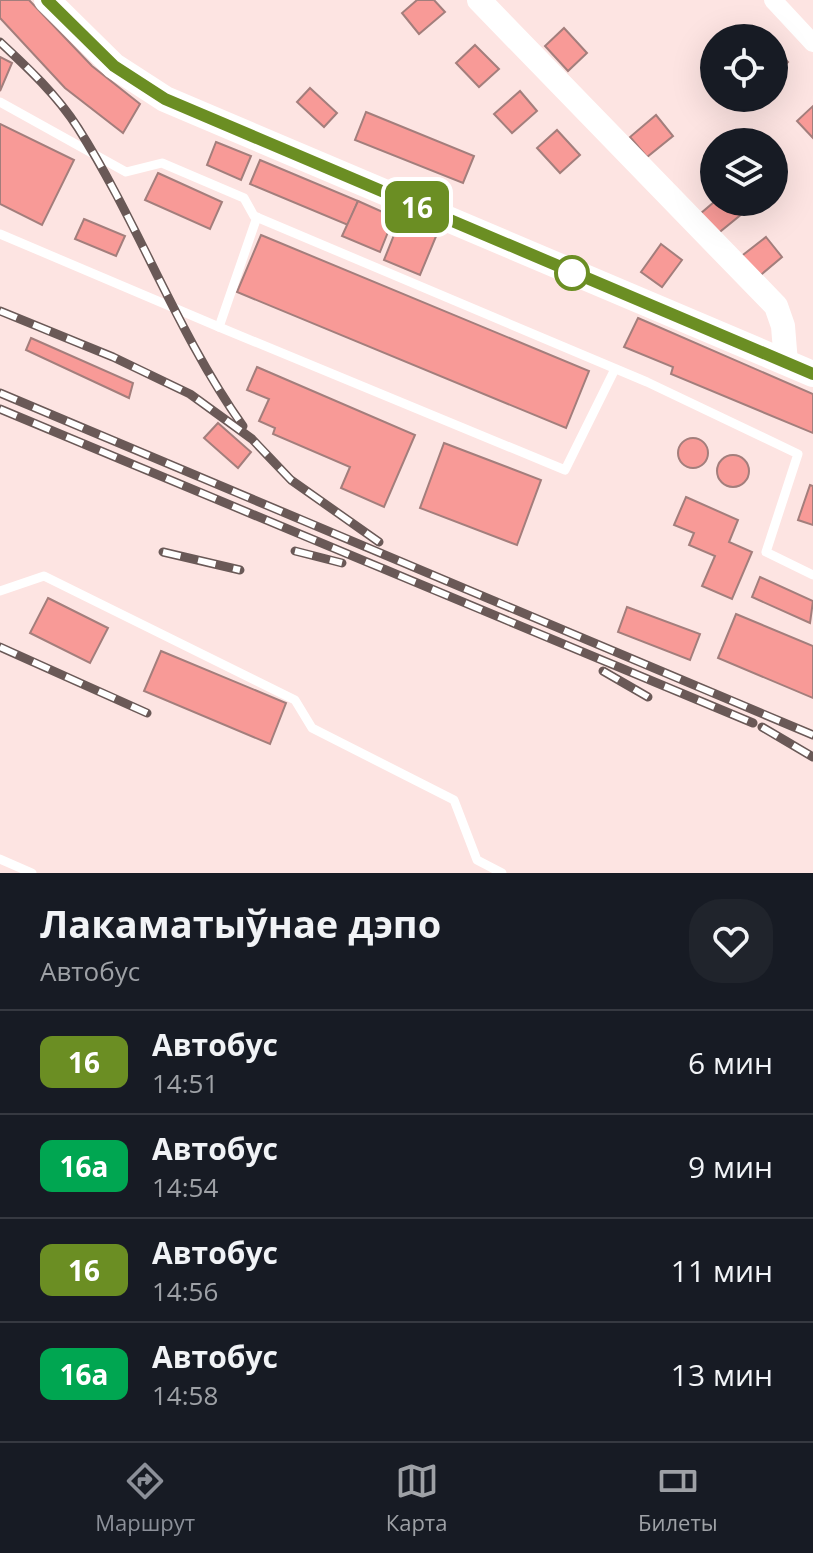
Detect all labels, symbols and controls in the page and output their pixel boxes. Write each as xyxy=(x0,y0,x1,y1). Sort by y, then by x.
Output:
map controls xyxy=(700,24,788,216)
button: locate xyxy=(700,24,788,112)
button: layers xyxy=(700,128,788,216)
line badge: 16 xyxy=(381,181,453,233)
text: 16 xyxy=(401,188,433,226)
unlabelled marker xyxy=(555,256,589,290)
text: Лакаматыўнае дэпо xyxy=(40,897,441,949)
button: heart xyxy=(689,899,773,983)
text: Автобус xyxy=(40,953,140,989)
text: Автобус xyxy=(152,1024,278,1065)
text: 6 мин xyxy=(688,1042,773,1083)
text: 16 xyxy=(68,1043,100,1081)
text: 14:51 xyxy=(152,1065,218,1101)
text: Автобус xyxy=(152,1128,278,1169)
text: 9 мин xyxy=(688,1146,773,1187)
text: 16а xyxy=(60,1147,108,1185)
text: 14:54 xyxy=(152,1169,218,1205)
text: Автобус xyxy=(152,1232,278,1273)
text: 11 мин xyxy=(671,1250,773,1291)
text: 16 xyxy=(68,1251,100,1289)
text: 14:56 xyxy=(152,1273,218,1309)
text: Автобус xyxy=(152,1336,278,1377)
text: 13 мин xyxy=(671,1354,773,1395)
text: 16а xyxy=(60,1355,108,1393)
text: 14:58 xyxy=(152,1377,218,1413)
tab: Маршрут xyxy=(95,1459,195,1537)
tab: Карта xyxy=(386,1459,447,1537)
tab: Билеты xyxy=(638,1459,718,1537)

